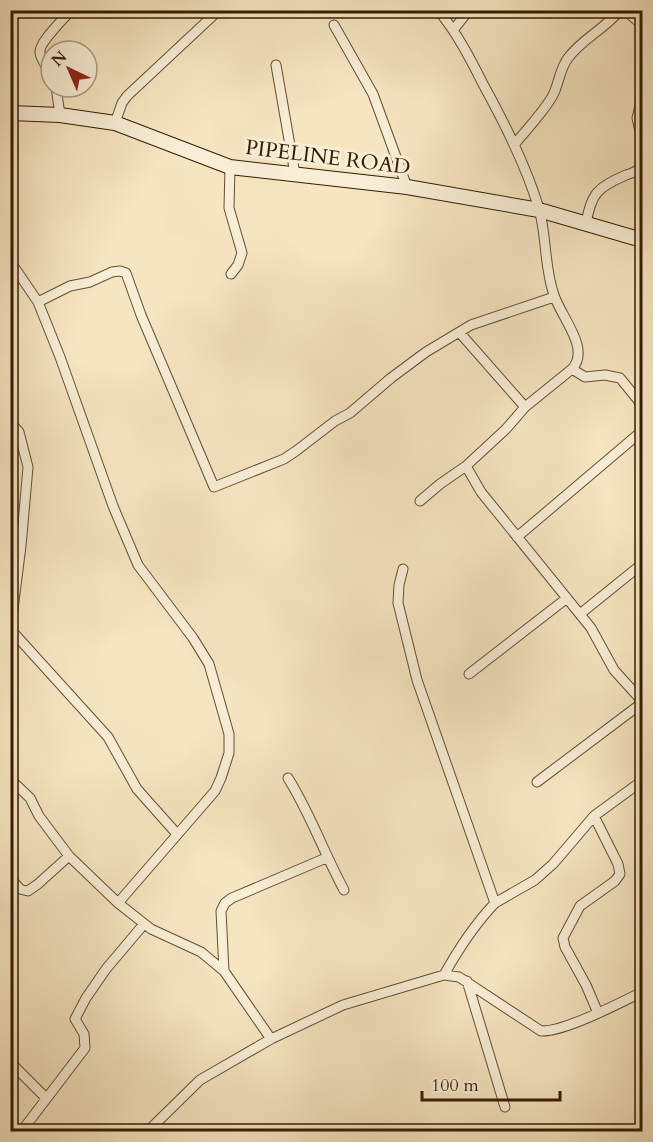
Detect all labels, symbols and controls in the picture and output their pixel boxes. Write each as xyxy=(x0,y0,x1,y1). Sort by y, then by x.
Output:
north arrow xyxy=(39,39,99,99)
text: N xyxy=(47,46,72,72)
street label: PIPELINE ROAD xyxy=(244,133,412,182)
scale bar xyxy=(422,1064,560,1102)
text: 100 m xyxy=(431,1073,479,1098)

